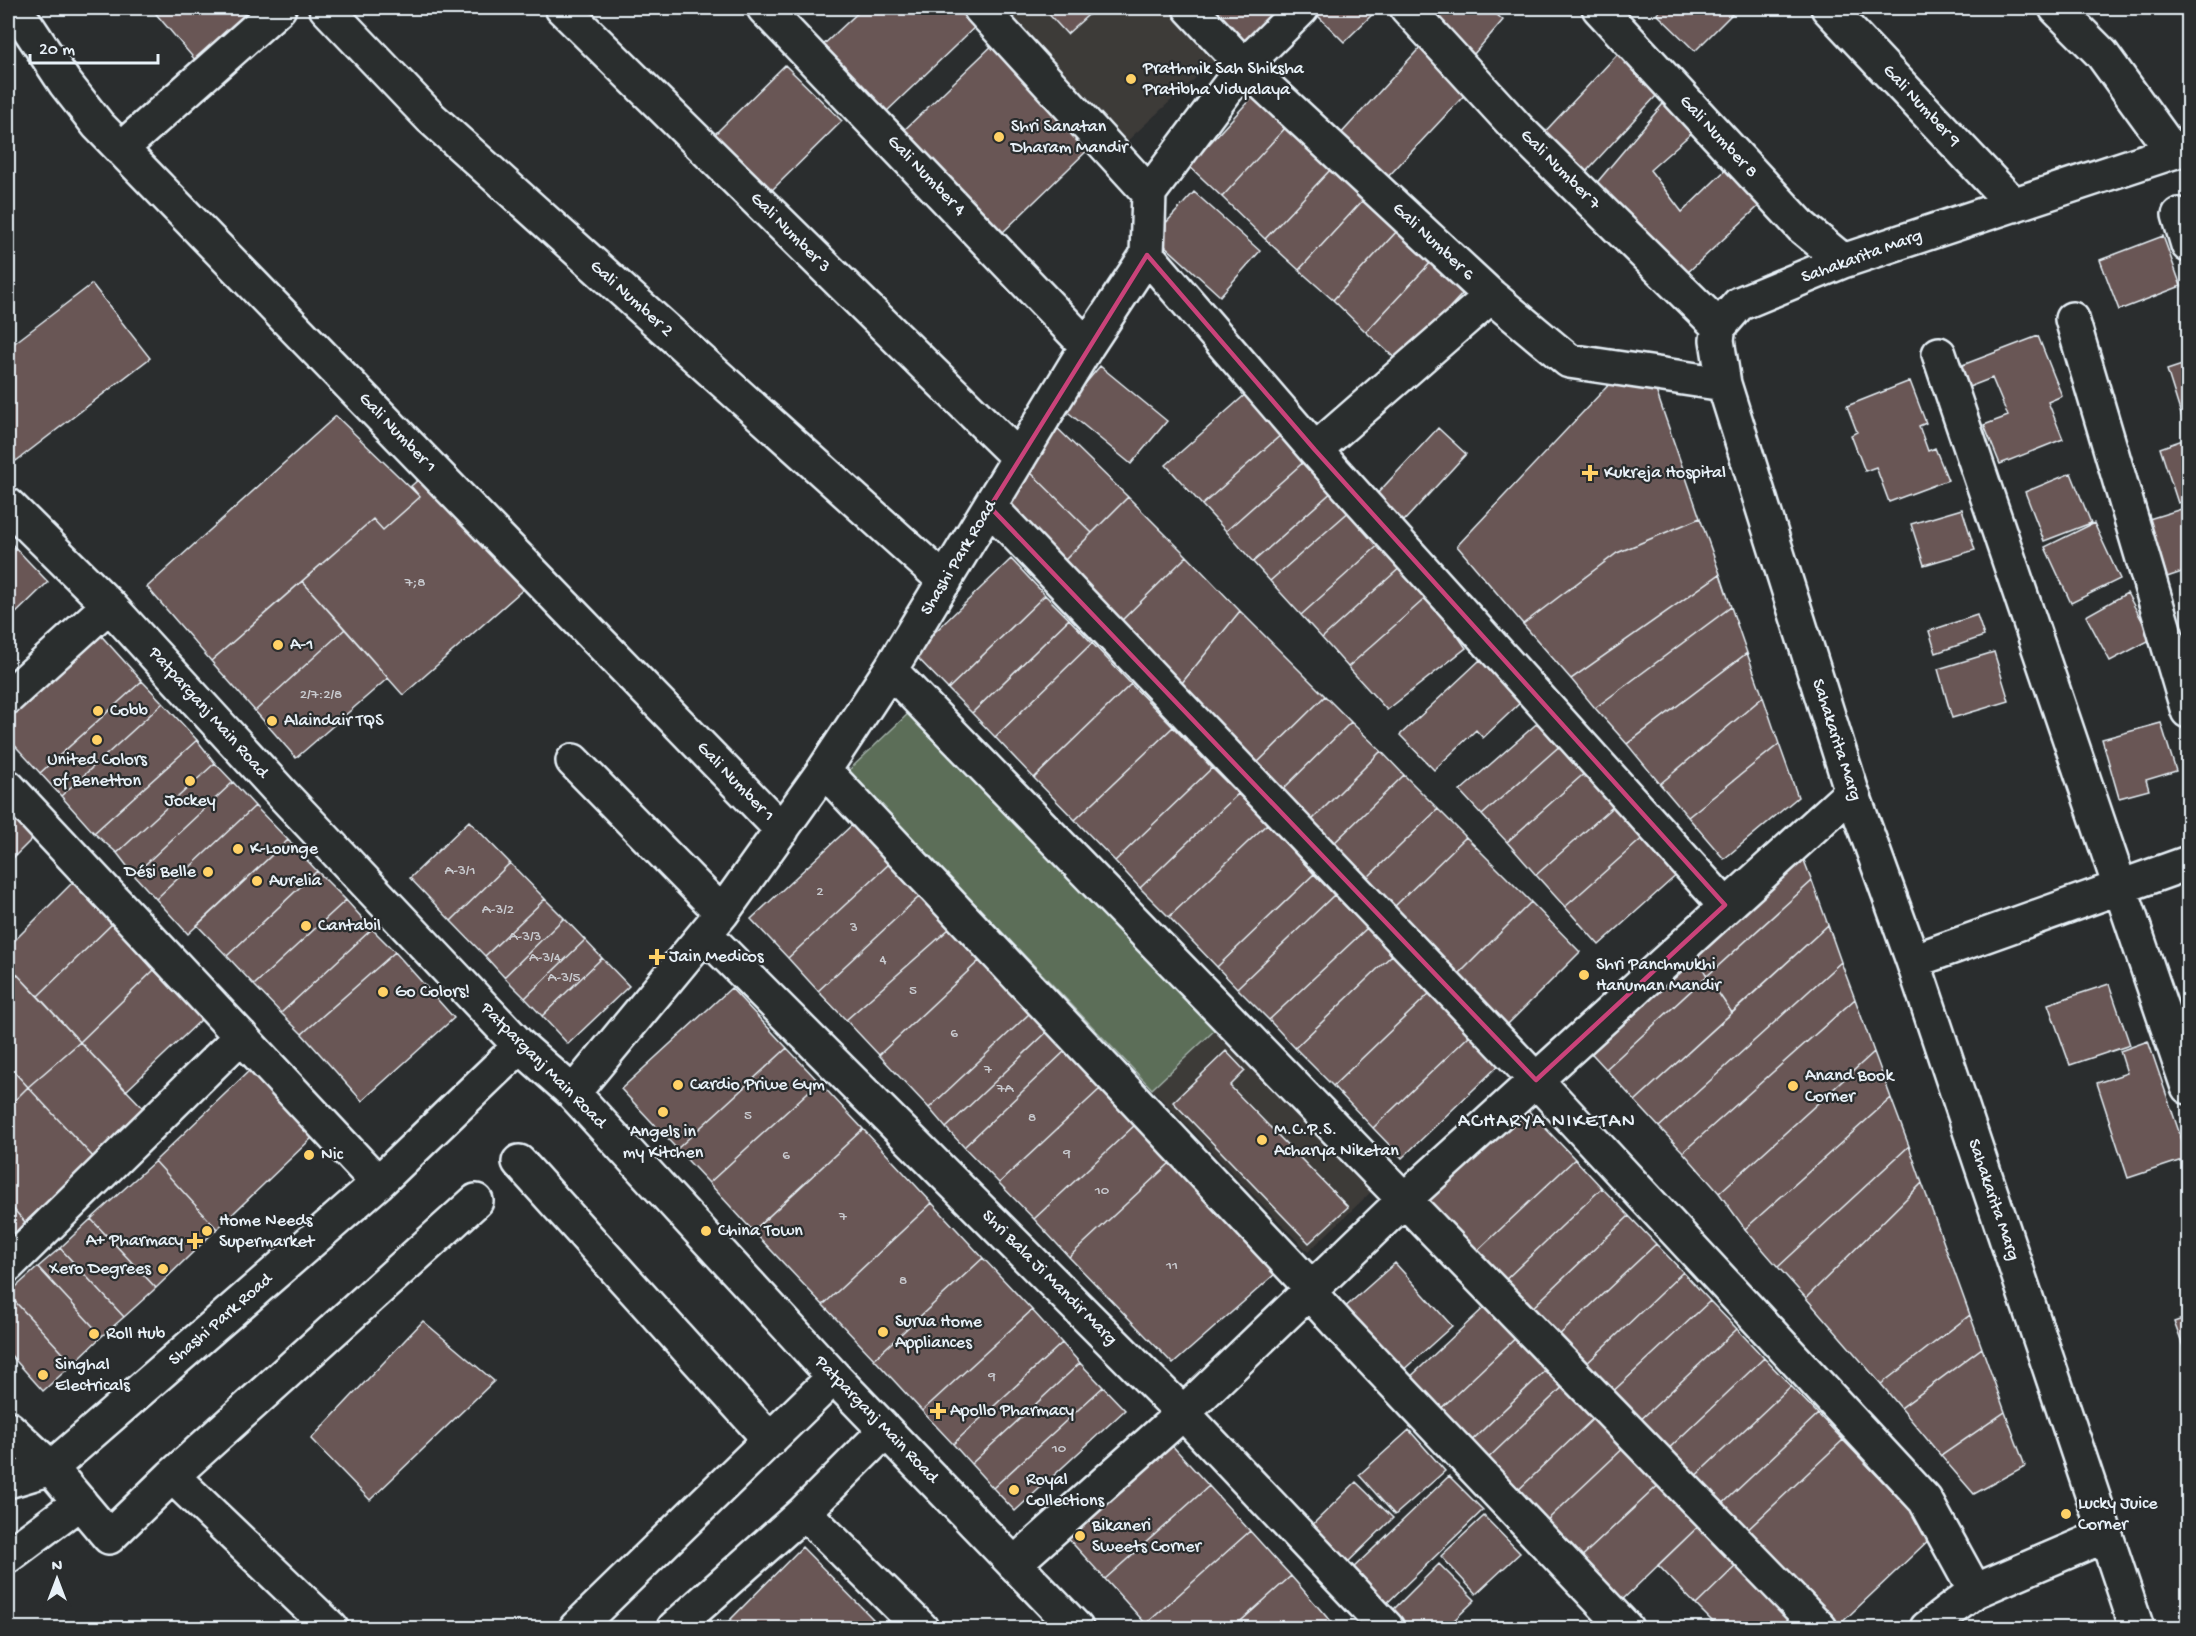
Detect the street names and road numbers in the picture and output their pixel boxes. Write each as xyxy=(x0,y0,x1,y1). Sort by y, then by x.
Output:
street label: Gali Number 9 xyxy=(1878,60,1964,152)
street label: Gali Number 8 xyxy=(1674,91,1762,183)
street label: Gali Number 7 xyxy=(1515,125,1605,215)
street label: Gali Number 4 xyxy=(882,131,970,221)
street label: Gali Number 3 xyxy=(745,188,835,278)
street label: Gali Number 6 xyxy=(1387,199,1479,286)
street label: Sahakarita Marg xyxy=(1799,225,1925,289)
street label: Gali Number 2 xyxy=(585,256,677,342)
street label: Gali Number 1 xyxy=(354,389,440,477)
street label: Shashi Park Road xyxy=(916,495,1002,619)
street label: Patparganj Main Road xyxy=(143,642,273,784)
street label: Sahakarita Marg xyxy=(1806,676,1866,804)
street label: Gali Number 1 xyxy=(692,738,778,826)
street label: Patparganj Main Road xyxy=(475,998,611,1134)
street label: Sahakarita Marg xyxy=(1962,1137,2024,1263)
street label: Shri Bala Ji Mandir Marg xyxy=(977,1206,1121,1350)
street label: Shashi Park Road xyxy=(165,1268,278,1371)
street label: Patparganj Main Road xyxy=(809,1351,943,1489)

